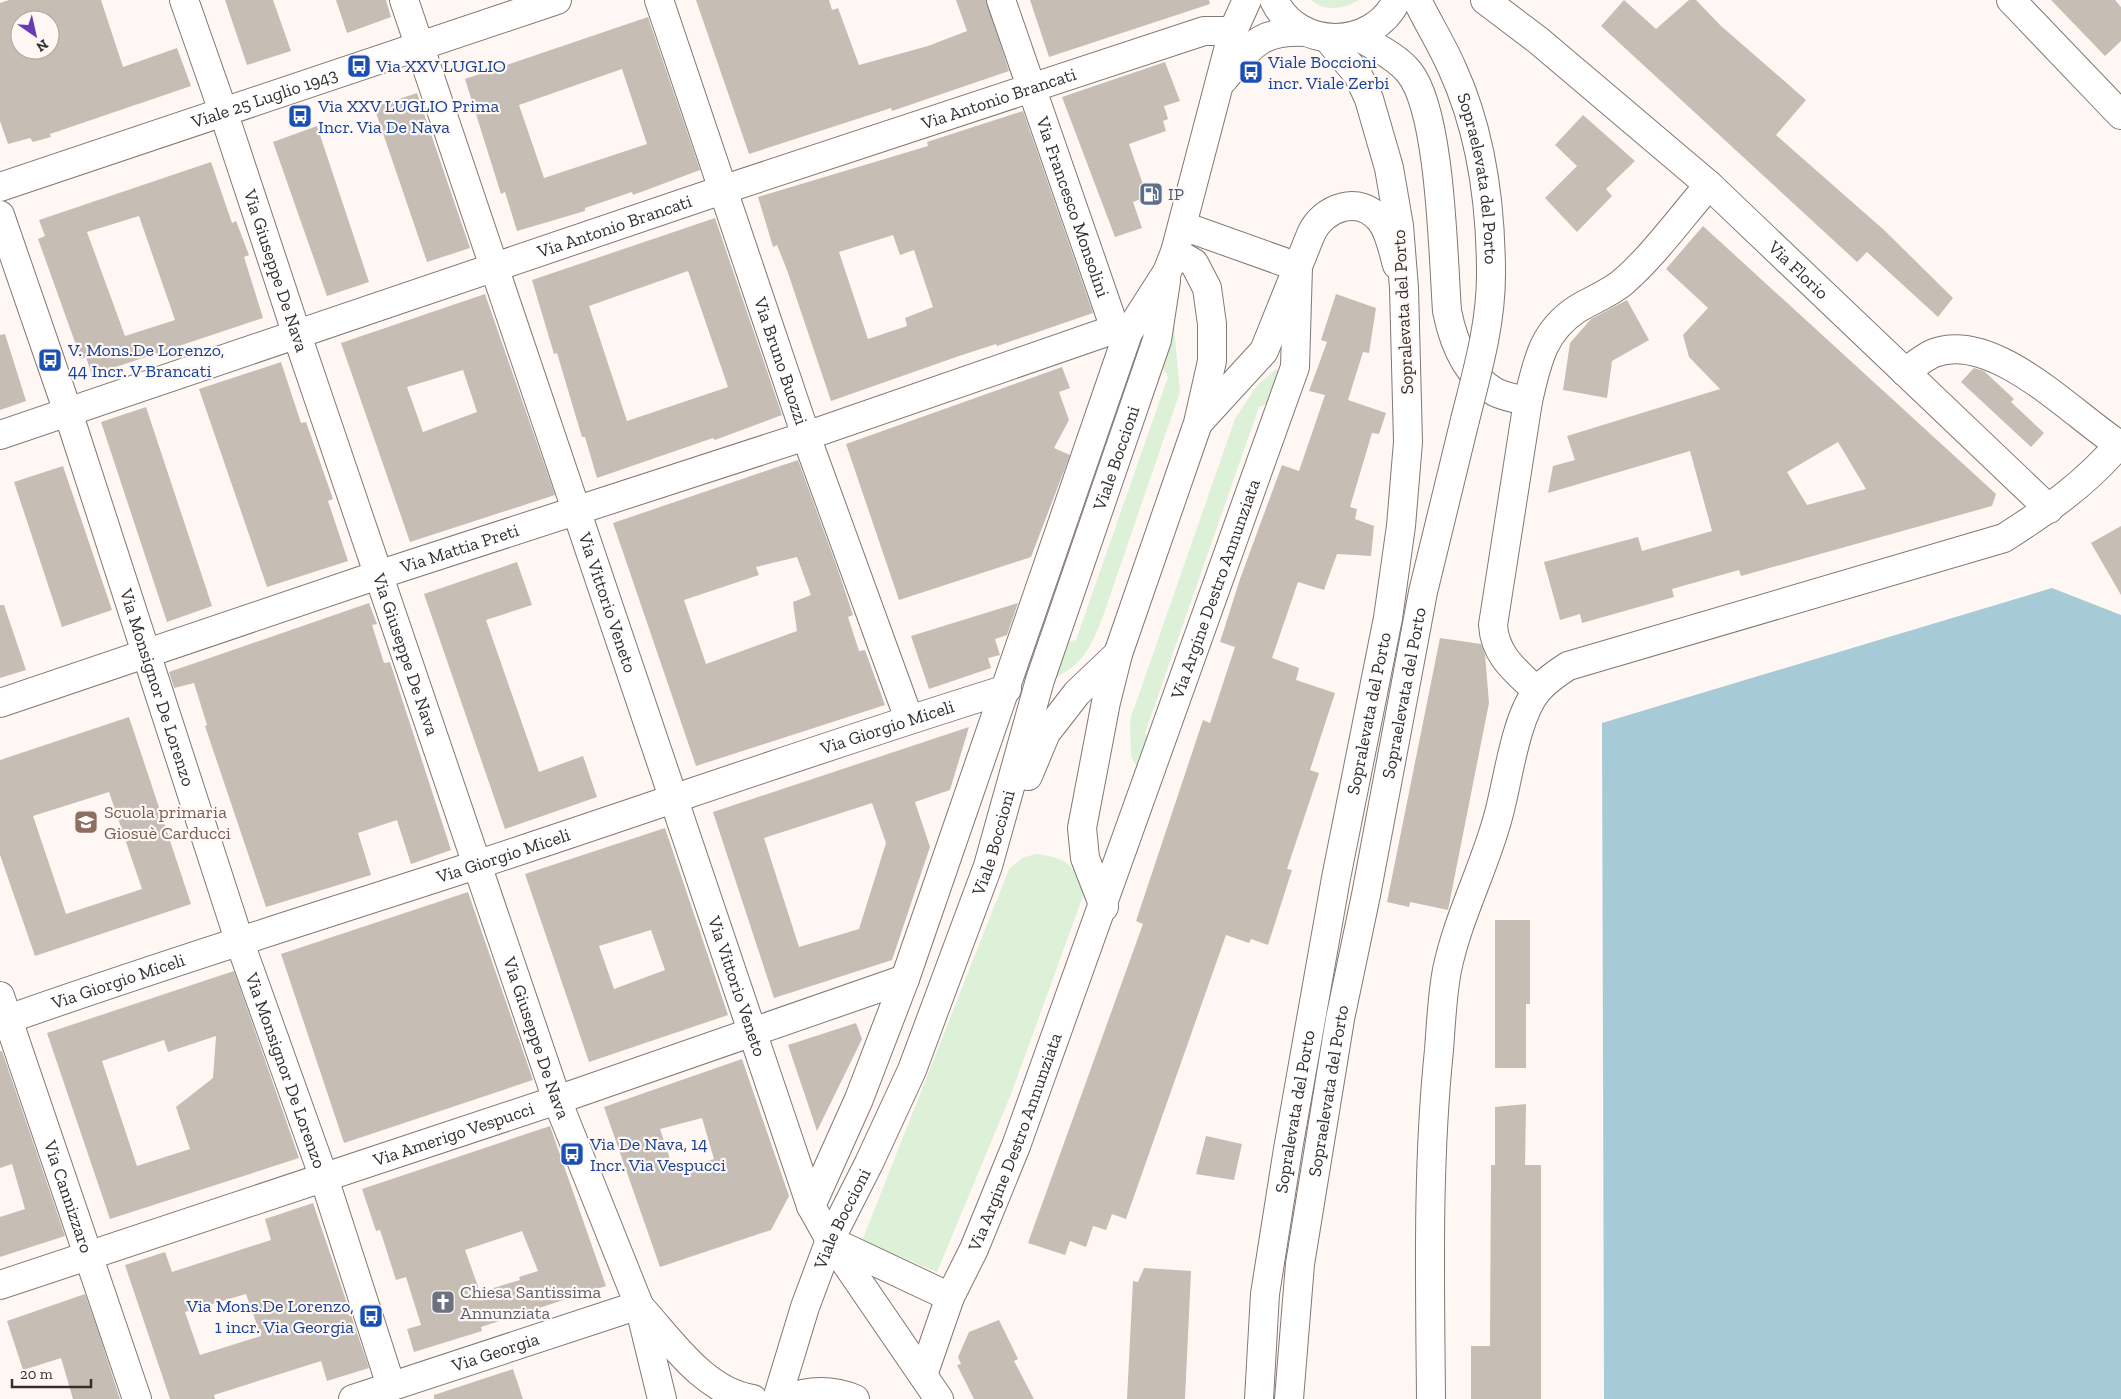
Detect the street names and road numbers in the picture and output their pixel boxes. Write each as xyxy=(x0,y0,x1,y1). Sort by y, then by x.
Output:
street label: Viale 25 Luglio 1943 xyxy=(188,63,341,133)
street label: Via Antonio Brancati xyxy=(918,63,1079,135)
street label: Sopraelevata del Porto xyxy=(1452,90,1502,264)
street label: Via Francesco Monsolini xyxy=(1031,113,1114,300)
street label: Via Giuseppe De Nava xyxy=(238,186,313,355)
street label: Via Antonio Brancati xyxy=(534,190,695,263)
street label: Sopralevata del Porto xyxy=(1388,229,1418,395)
street label: Via Florio xyxy=(1763,236,1833,304)
street label: Via Bruno Buozzi xyxy=(749,293,812,428)
street label: Viale Boccioni xyxy=(1088,403,1144,514)
street label: Via Argine Destro Annunziata xyxy=(1166,476,1265,703)
street label: Via Mattia Preti xyxy=(397,519,522,578)
street label: Via Vittorio Veneto xyxy=(573,529,641,676)
street label: Via Giuseppe De Nava xyxy=(368,570,443,739)
street label: Via Monsignor De Lorenzo xyxy=(115,585,199,789)
street label: Sopraelevata del Porto xyxy=(1377,606,1431,780)
street label: Sopralevata del Porto xyxy=(1342,630,1396,797)
street label: Via Giorgio Miceli xyxy=(817,695,957,760)
street label: Viale Boccioni xyxy=(967,788,1020,899)
street label: Via Giorgio Miceli xyxy=(433,824,573,888)
street label: Via Vittorio Veneto xyxy=(703,912,771,1059)
street label: Via Giorgio Miceli xyxy=(48,949,188,1014)
street label: Via Giuseppe De Nava xyxy=(498,953,575,1122)
street label: Via Monsignor De Lorenzo xyxy=(240,969,331,1171)
street label: Sopraelevata del Porto xyxy=(1303,1003,1354,1178)
street label: Sopralevata del Porto xyxy=(1270,1028,1320,1195)
street label: Via Argine Destro Annunziata xyxy=(963,1029,1067,1255)
street label: Via Amerigo Vespucci xyxy=(369,1097,537,1172)
street label: Via Cannizzaro xyxy=(39,1137,98,1256)
street label: Viale Boccioni xyxy=(809,1165,875,1273)
street label: Via Georgia xyxy=(448,1327,542,1377)

